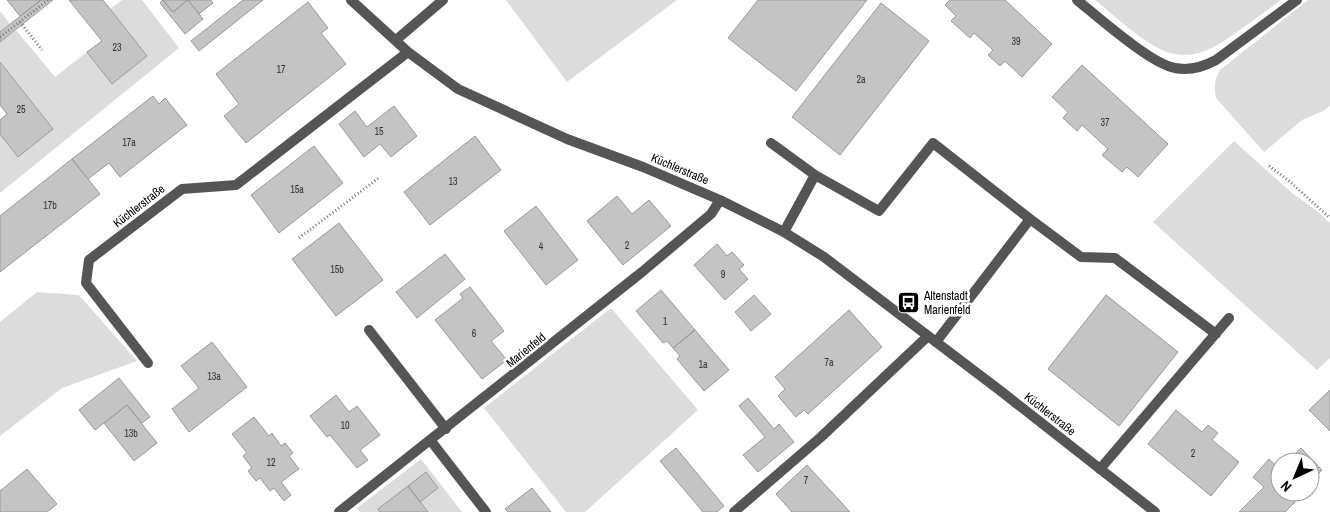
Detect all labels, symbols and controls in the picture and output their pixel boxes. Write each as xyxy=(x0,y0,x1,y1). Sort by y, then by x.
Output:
house number: 39 xyxy=(1011,35,1021,48)
house number: 23 xyxy=(112,41,122,54)
house number: 17 xyxy=(276,63,286,76)
house number: 2a xyxy=(856,73,866,86)
house number: 25 xyxy=(16,103,26,116)
house number: 37 xyxy=(1100,116,1110,129)
house number: 15 xyxy=(374,125,384,138)
house number: 17a xyxy=(122,136,136,149)
street label: Küchlerstraße xyxy=(649,150,711,188)
house number: 13 xyxy=(448,175,458,188)
street label: Küchlerstraße xyxy=(110,181,168,231)
house number: 15a xyxy=(290,183,304,196)
house number: 17b xyxy=(43,199,57,212)
house number: 2 xyxy=(625,239,630,252)
house number: 4 xyxy=(539,240,544,253)
house number: 15b xyxy=(330,263,344,276)
house number: 9 xyxy=(721,268,726,281)
place label: Altenstadt Marienfeld xyxy=(923,288,971,318)
bus stop icon: Altenstadt Marienfeld xyxy=(896,291,920,315)
house number: 1 xyxy=(663,315,668,328)
house number: 6 xyxy=(472,327,477,340)
street label: Marienfeld xyxy=(503,329,549,371)
house number: 7a xyxy=(824,356,834,369)
house number: 1a xyxy=(698,358,708,371)
house number: 13a xyxy=(207,370,221,383)
street label: Küchlerstraße xyxy=(1021,389,1079,439)
house number: 10 xyxy=(340,419,350,432)
house number: 13b xyxy=(124,427,138,440)
house number: 2 xyxy=(1191,447,1196,460)
north arrow xyxy=(1270,452,1320,502)
house number: 12 xyxy=(266,456,276,469)
house number: 7 xyxy=(804,474,809,487)
text: N xyxy=(1277,477,1295,496)

